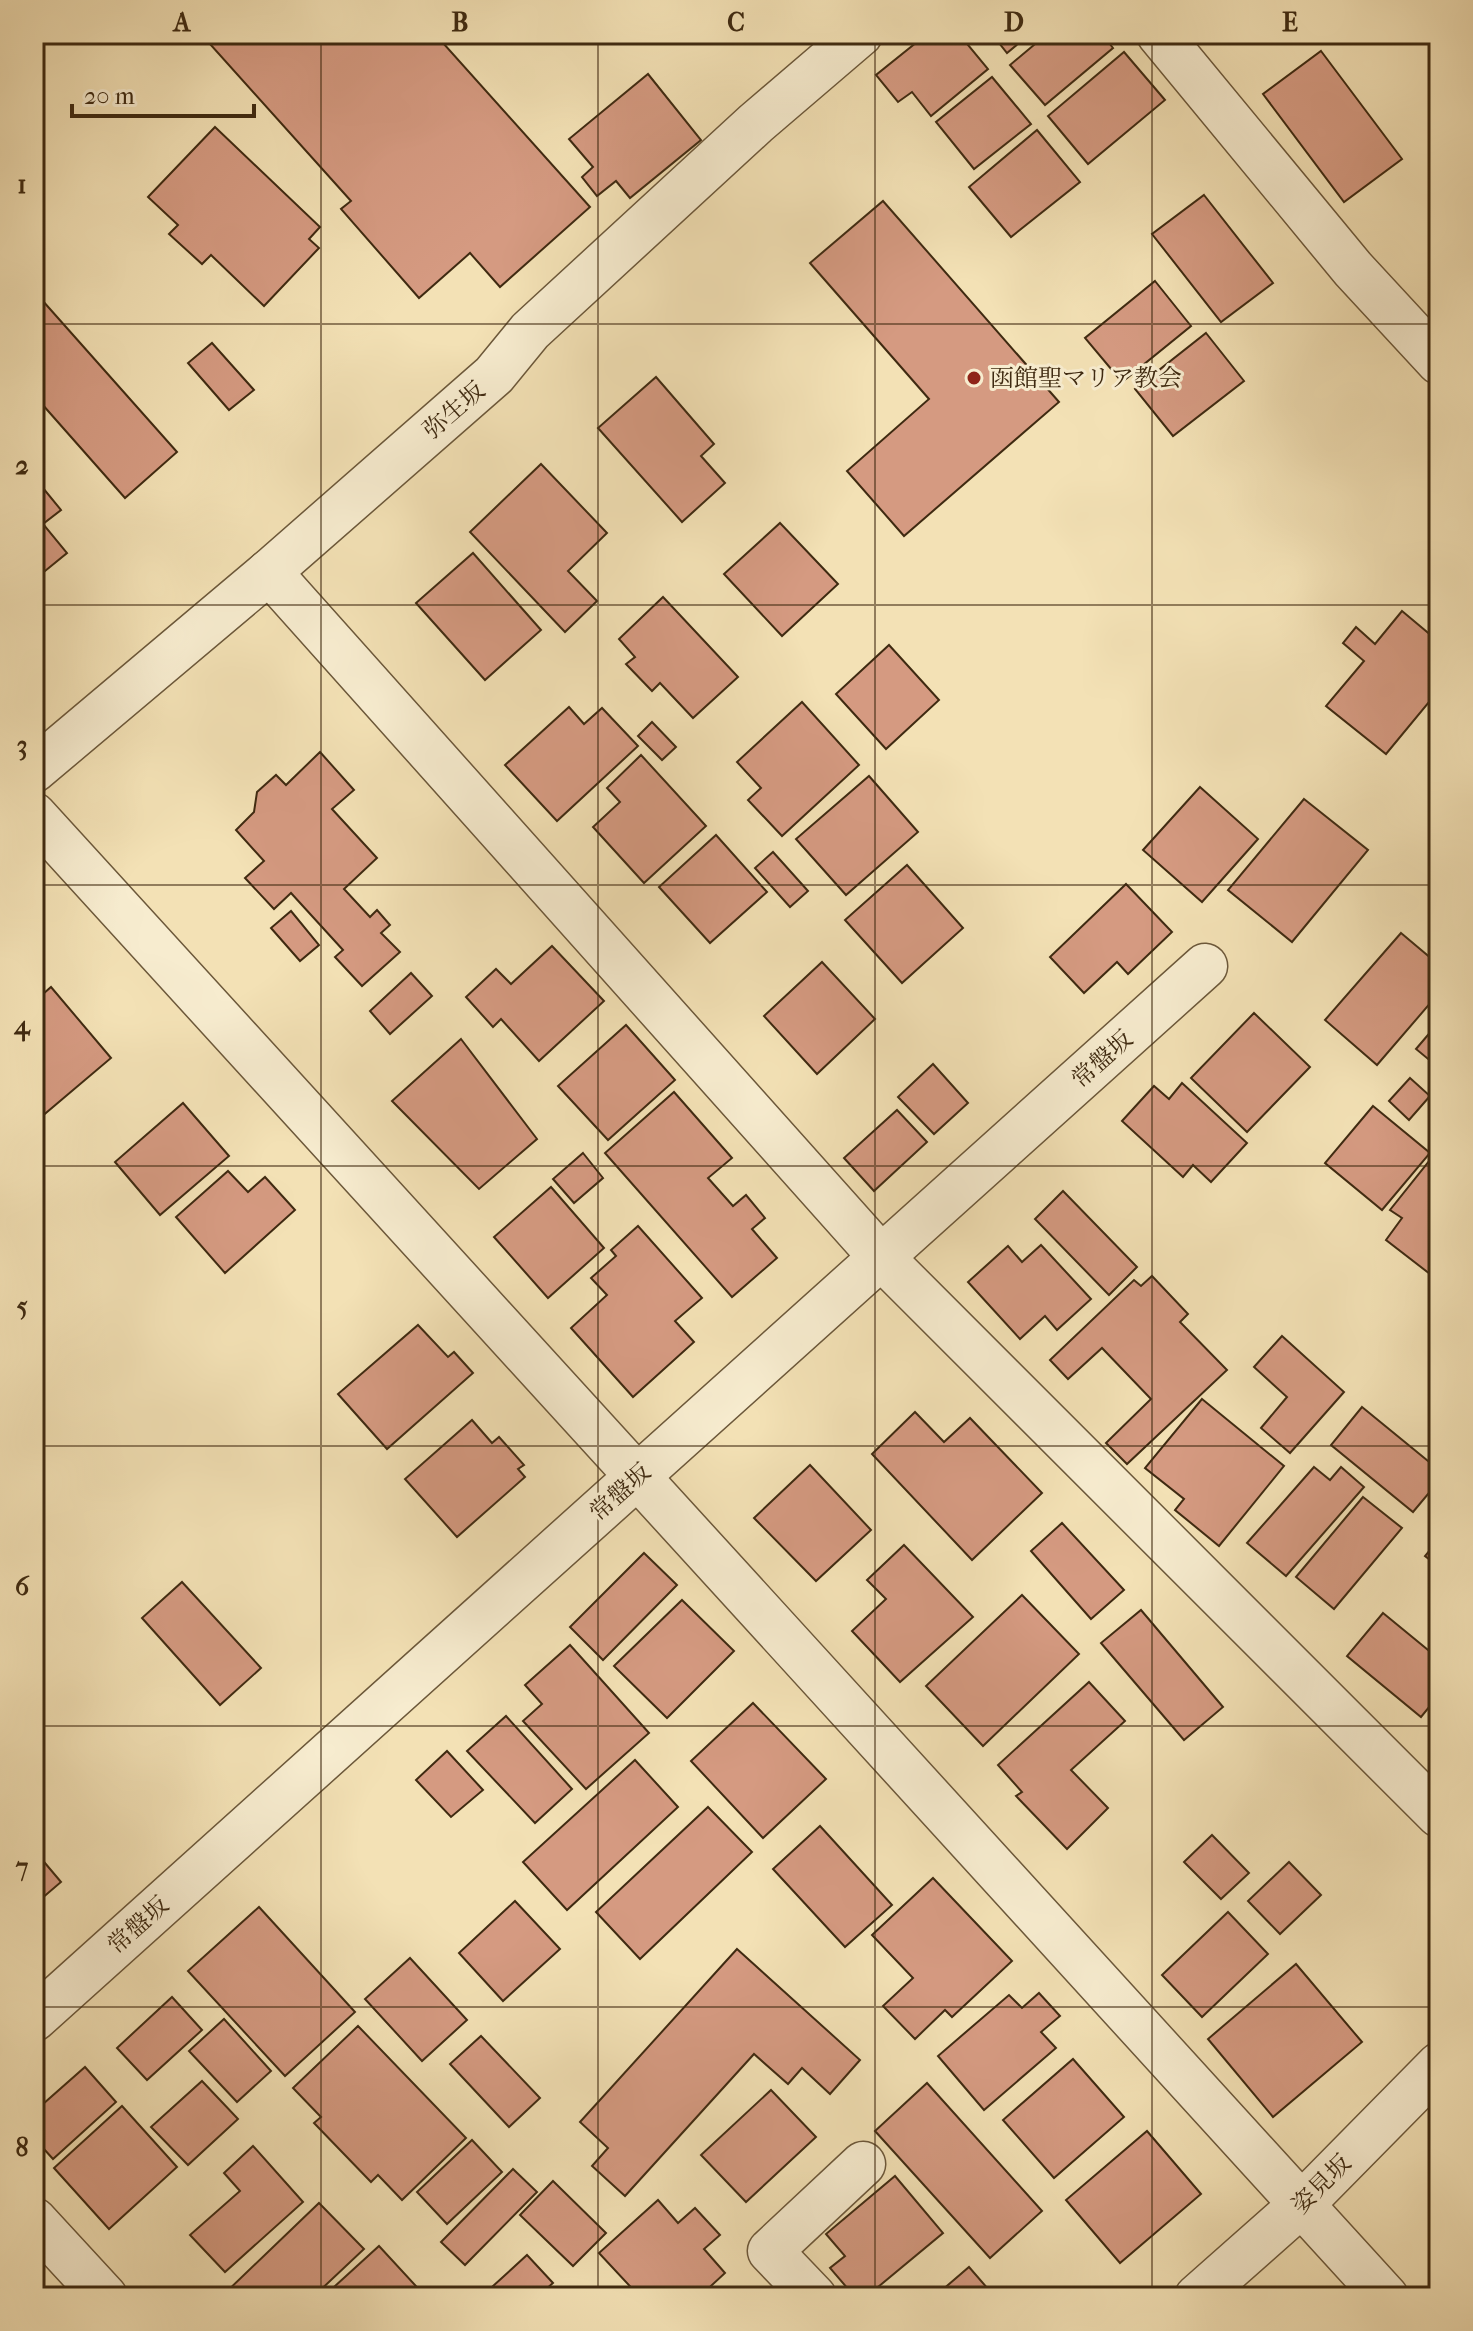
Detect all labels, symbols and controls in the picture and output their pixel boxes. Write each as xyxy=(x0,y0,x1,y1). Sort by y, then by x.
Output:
text: A xyxy=(172,7,192,38)
text: B xyxy=(452,7,469,38)
text: C xyxy=(727,7,745,38)
text: D xyxy=(1004,7,1024,38)
text: E xyxy=(1282,7,1298,38)
scale bar xyxy=(72,68,254,118)
text: 20 m xyxy=(84,82,135,110)
text: 1 xyxy=(17,169,27,200)
place label: 函館聖マリア教会 xyxy=(990,364,1182,392)
marker: 函館聖マリア教会 xyxy=(965,369,983,387)
street label: 弥生坂 xyxy=(418,376,490,444)
text: 2 xyxy=(15,450,29,481)
text: 3 xyxy=(17,730,27,761)
text: 4 xyxy=(13,1010,31,1042)
street label: 常盤坂 xyxy=(1066,1025,1138,1093)
text: 5 xyxy=(16,1291,28,1322)
street label: 常盤坂 xyxy=(584,1458,656,1526)
text: 6 xyxy=(15,1571,30,1602)
text: 7 xyxy=(15,1852,29,1883)
street label: 常盤坂 xyxy=(102,1891,174,1959)
text: 8 xyxy=(15,2132,29,2163)
street label: 姿見坂 xyxy=(1286,2149,1356,2219)

